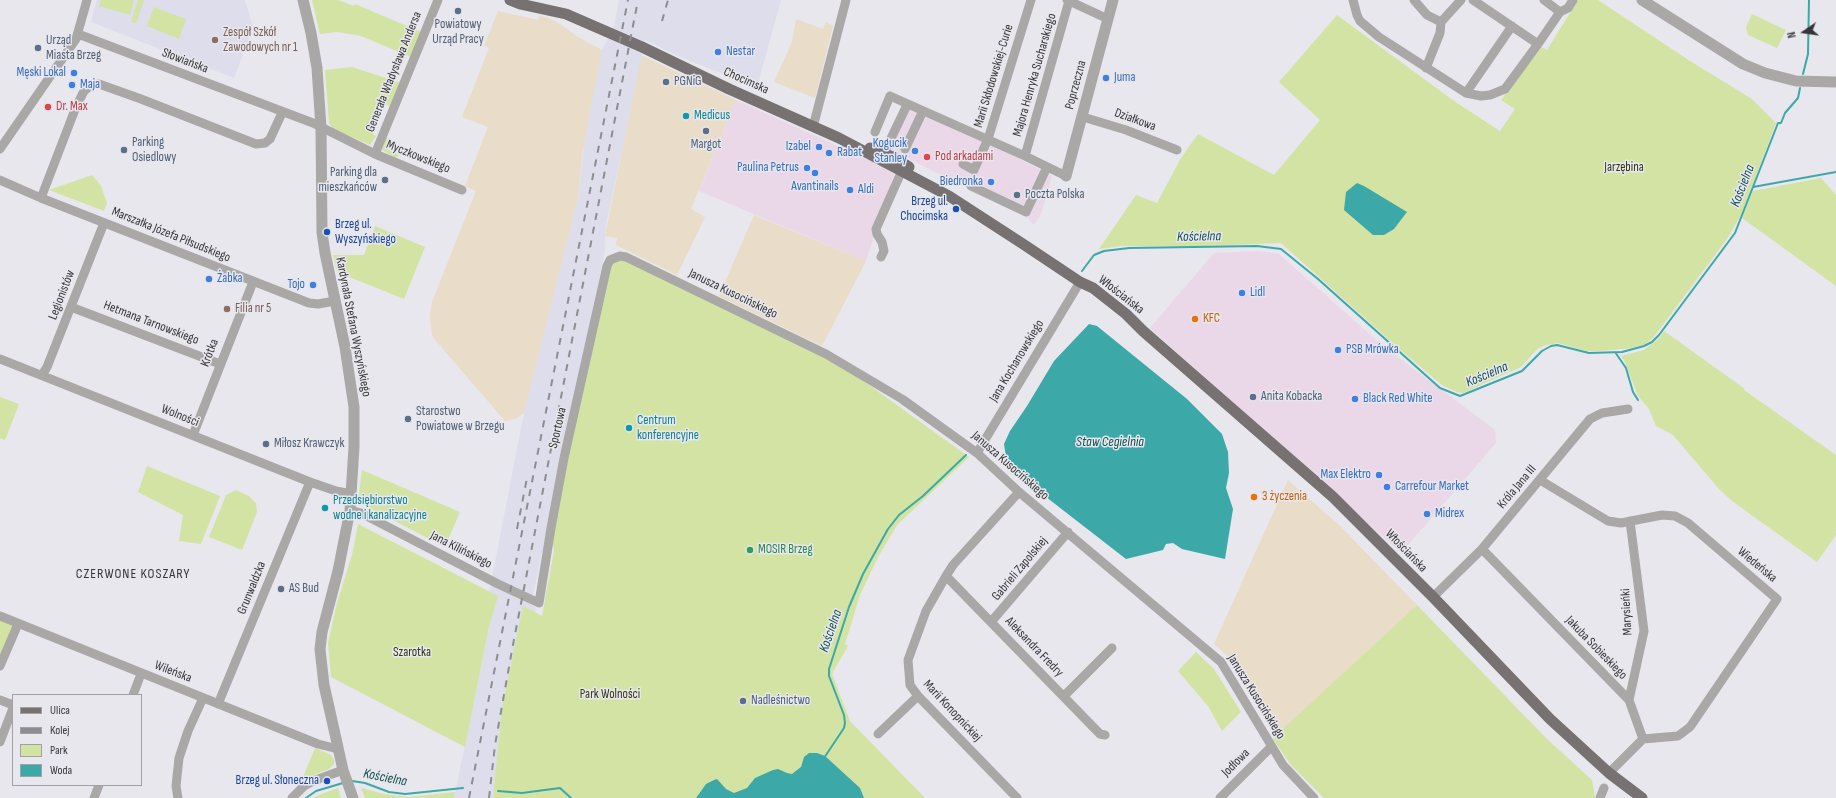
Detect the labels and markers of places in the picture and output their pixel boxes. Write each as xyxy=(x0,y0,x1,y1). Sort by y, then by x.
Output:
marker: Powiatowy Urząd Pracy xyxy=(453,6,463,16)
place label: Powiatowy Urząd Pracy xyxy=(432,17,484,48)
place label: Zespół Szkół Zawodowych nr 1 xyxy=(223,25,298,56)
place label: Urząd Miasta Brzeg xyxy=(46,33,101,64)
marker: Zespół Szkół Zawodowych nr 1 xyxy=(210,35,220,45)
marker: Urząd Miasta Brzeg xyxy=(33,43,43,53)
place label: Nestar xyxy=(726,44,755,60)
marker: Nestar xyxy=(713,47,723,57)
place label: Męski Lokal xyxy=(16,65,66,81)
marker: Męski Lokal xyxy=(69,68,79,78)
place label: Juma xyxy=(1114,70,1135,86)
marker: Juma xyxy=(1101,73,1111,83)
place label: PGNiG xyxy=(674,74,702,90)
place label: Maja xyxy=(80,77,100,93)
marker: PGNiG xyxy=(661,77,671,87)
marker: Maja xyxy=(67,80,77,90)
place label: Dr. Max xyxy=(56,99,88,115)
marker: Dr. Max xyxy=(43,102,53,112)
place label: Medicus xyxy=(694,108,730,124)
marker: Medicus xyxy=(681,111,691,121)
marker: Margot xyxy=(701,126,711,136)
place label: Parking Osiedlowy xyxy=(132,135,176,166)
place label: Kogucik Stanley xyxy=(873,136,907,167)
place label: Margot xyxy=(691,137,721,153)
place label: Izabel xyxy=(786,139,811,155)
marker: Izabel xyxy=(814,142,824,152)
marker: Parking Osiedlowy xyxy=(119,145,129,155)
place label: Rabat xyxy=(837,145,862,161)
marker: Kogucik Stanley xyxy=(910,146,920,156)
marker: Rabat xyxy=(824,148,834,158)
place label: Pod arkadami xyxy=(935,149,993,165)
marker: Pod arkadami xyxy=(922,152,932,162)
place label: Paulina Petrus xyxy=(737,160,799,176)
marker: Paulina Petrus xyxy=(802,163,812,173)
place label: Parking dla mieszkańców xyxy=(319,165,377,196)
marker: Avantinails xyxy=(810,168,820,178)
place label: Biedronka xyxy=(940,174,983,190)
marker: Parking dla mieszkańców xyxy=(380,175,390,185)
marker: Biedronka xyxy=(986,177,996,187)
place label: Avantinails xyxy=(791,179,839,195)
place label: Aldi xyxy=(858,182,874,198)
marker: Aldi xyxy=(845,185,855,195)
place label: Poczta Polska xyxy=(1025,187,1085,203)
marker: Poczta Polska xyxy=(1012,190,1022,200)
place label: Brzeg ul. Chocimska xyxy=(900,194,948,225)
marker: Brzeg ul. Chocimska xyxy=(951,204,961,214)
place label: Brzeg ul. Wyszyńskiego xyxy=(335,217,396,248)
marker: Brzeg ul. Wyszyńskiego xyxy=(322,227,332,237)
place label: Żabka xyxy=(217,271,243,287)
marker: Żabka xyxy=(204,274,214,284)
place label: Tojo xyxy=(287,277,305,293)
marker: Tojo xyxy=(308,280,318,290)
place label: Lidl xyxy=(1250,285,1265,301)
marker: Lidl xyxy=(1237,288,1247,298)
place label: Filia nr 5 xyxy=(235,301,271,317)
marker: Filia nr 5 xyxy=(222,304,232,314)
place label: KFC xyxy=(1203,311,1220,327)
marker: KFC xyxy=(1190,314,1200,324)
place label: PSB Mrówka xyxy=(1346,342,1399,358)
marker: PSB Mrówka xyxy=(1333,345,1343,355)
place label: Anita Kobacka xyxy=(1261,389,1322,405)
place label: Black Red White xyxy=(1363,391,1433,407)
marker: Anita Kobacka xyxy=(1248,392,1258,402)
marker: Black Red White xyxy=(1350,394,1360,404)
place label: Starostwo Powiatowe w Brzegu xyxy=(416,404,505,435)
place label: Centrum konferencyjne xyxy=(637,413,699,444)
marker: Starostwo Powiatowe w Brzegu xyxy=(403,414,413,424)
marker: Centrum konferencyjne xyxy=(624,423,634,433)
place label: Miłosz Krawczyk xyxy=(274,436,345,452)
marker: Miłosz Krawczyk xyxy=(261,439,271,449)
place label: Max Elektro xyxy=(1320,467,1371,483)
marker: Max Elektro xyxy=(1374,470,1384,480)
place label: Carrefour Market xyxy=(1395,479,1469,495)
marker: Carrefour Market xyxy=(1382,482,1392,492)
place label: 3 życzenia xyxy=(1262,489,1307,505)
marker: 3 życzenia xyxy=(1249,492,1259,502)
place label: Przedsiębiorstwo wodne i kanalizacyjne xyxy=(333,493,427,524)
marker: Przedsiębiorstwo wodne i kanalizacyjne xyxy=(320,503,330,513)
place label: Midrex xyxy=(1435,506,1464,522)
marker: Midrex xyxy=(1422,509,1432,519)
place label: MOSIR Brzeg xyxy=(758,542,813,558)
marker: MOSIR Brzeg xyxy=(745,545,755,555)
place label: AS Bud xyxy=(289,581,319,597)
marker: AS Bud xyxy=(276,584,286,594)
place label: Nadleśnictwo xyxy=(751,693,810,709)
marker: Nadleśnictwo xyxy=(738,696,748,706)
place label: Brzeg ul. Słoneczna xyxy=(236,773,319,789)
marker: Brzeg ul. Słoneczna xyxy=(322,776,332,786)

